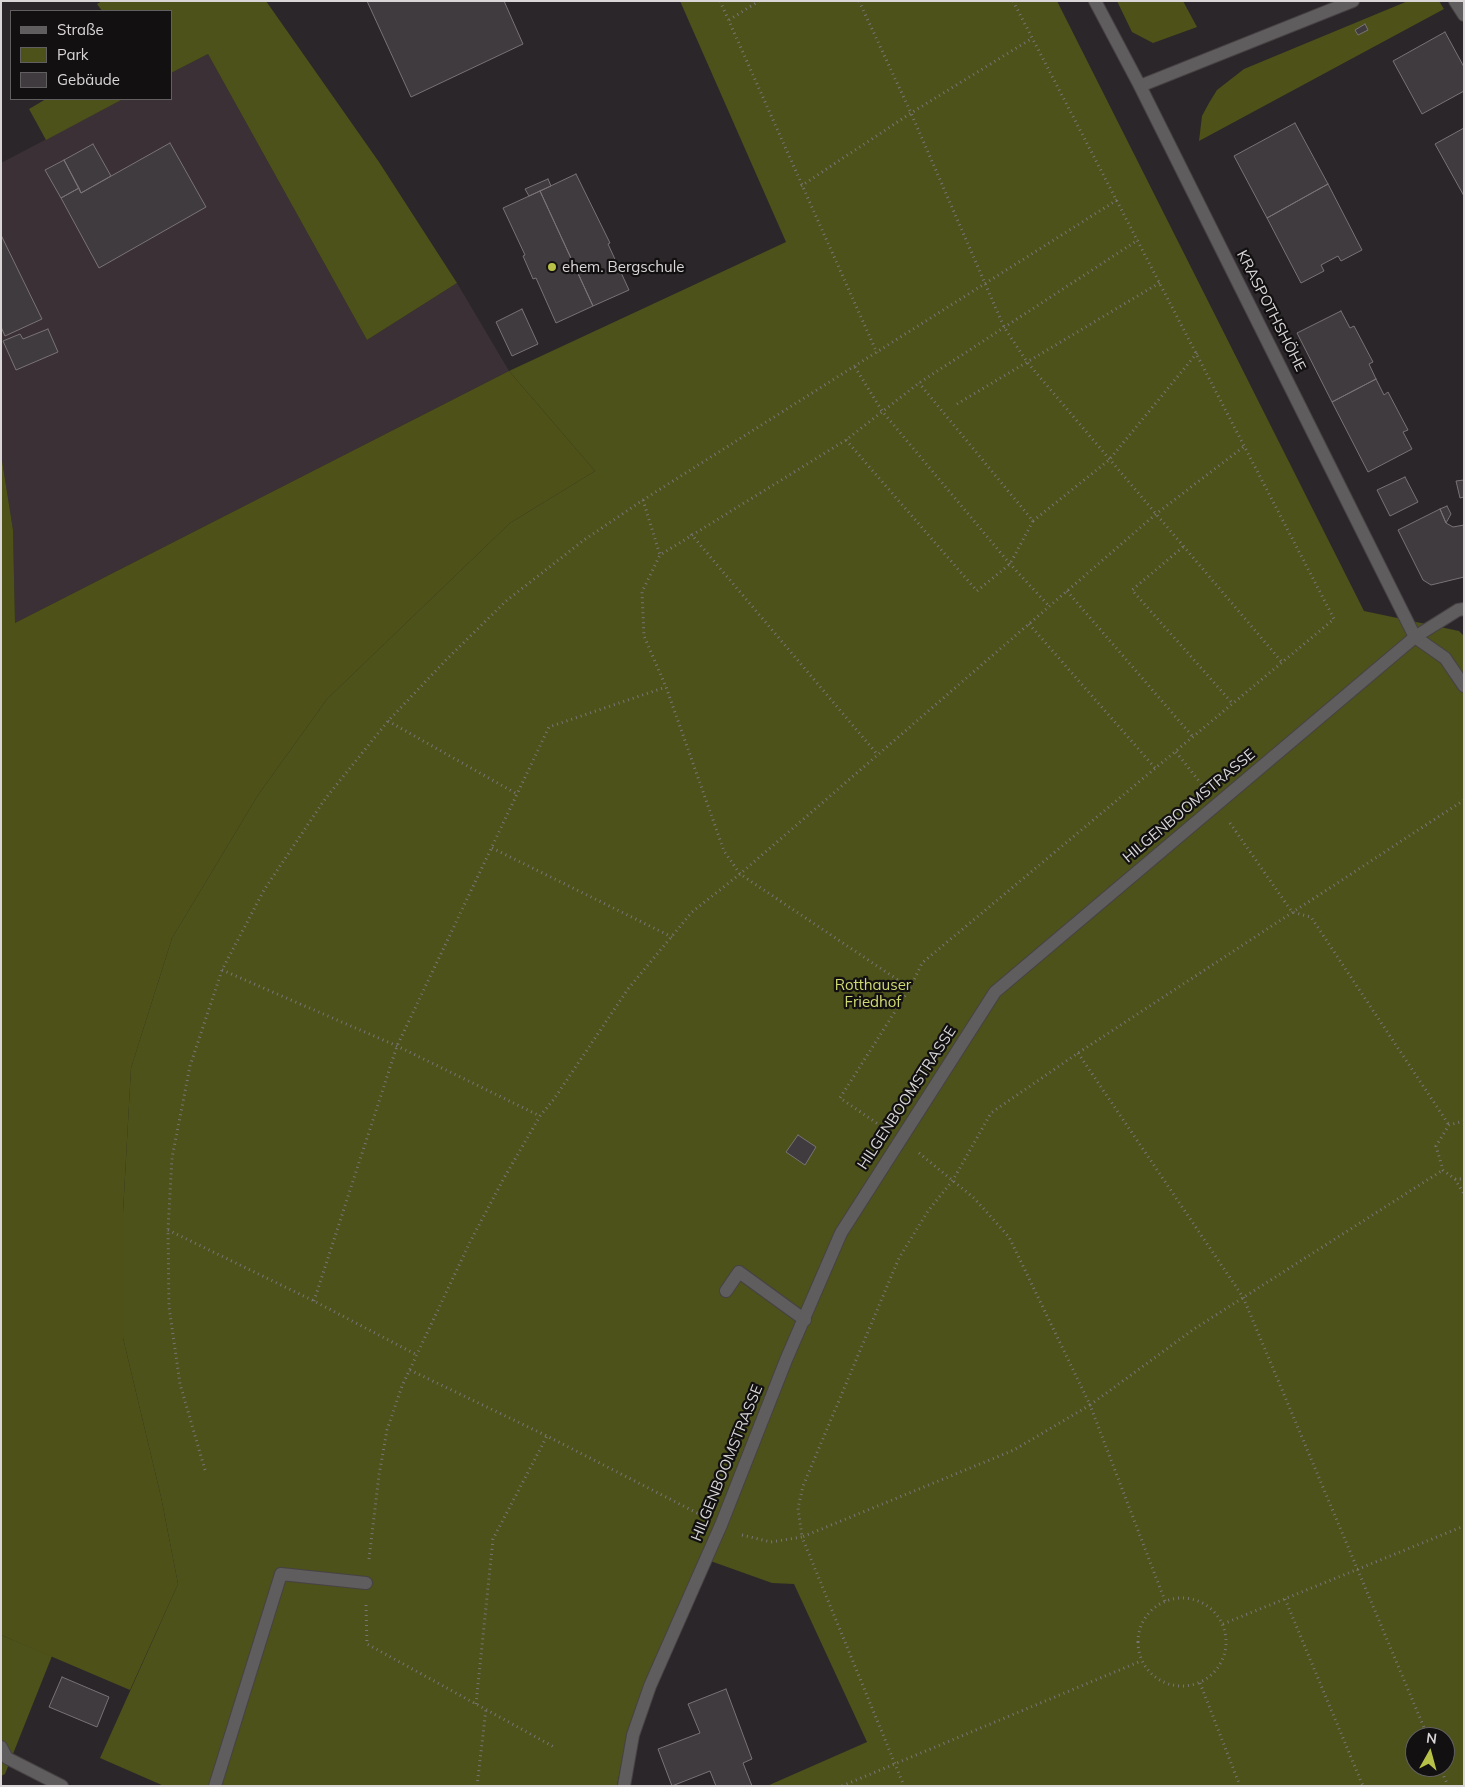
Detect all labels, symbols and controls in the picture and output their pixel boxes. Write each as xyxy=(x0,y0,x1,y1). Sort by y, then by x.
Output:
legend xyxy=(10,10,172,100)
text: Straße xyxy=(57,20,104,39)
text: Park xyxy=(57,45,89,64)
text: Gebäude xyxy=(57,70,120,89)
street label: KRASPOTHSHÖHE xyxy=(1233,247,1309,375)
place label: ehem. Bergschule xyxy=(562,258,684,276)
marker: ehem. Bergschule xyxy=(546,261,558,273)
street label: HILGENBOOMSTRASSE xyxy=(1119,745,1259,867)
park label: Rotthauser Friedhof xyxy=(835,976,911,1011)
street label: HILGENBOOMSTRASSE xyxy=(854,1023,960,1173)
street label: HILGENBOOMSTRASSE xyxy=(687,1382,767,1544)
north arrow xyxy=(1405,1727,1455,1777)
text: N xyxy=(1425,1729,1438,1748)

